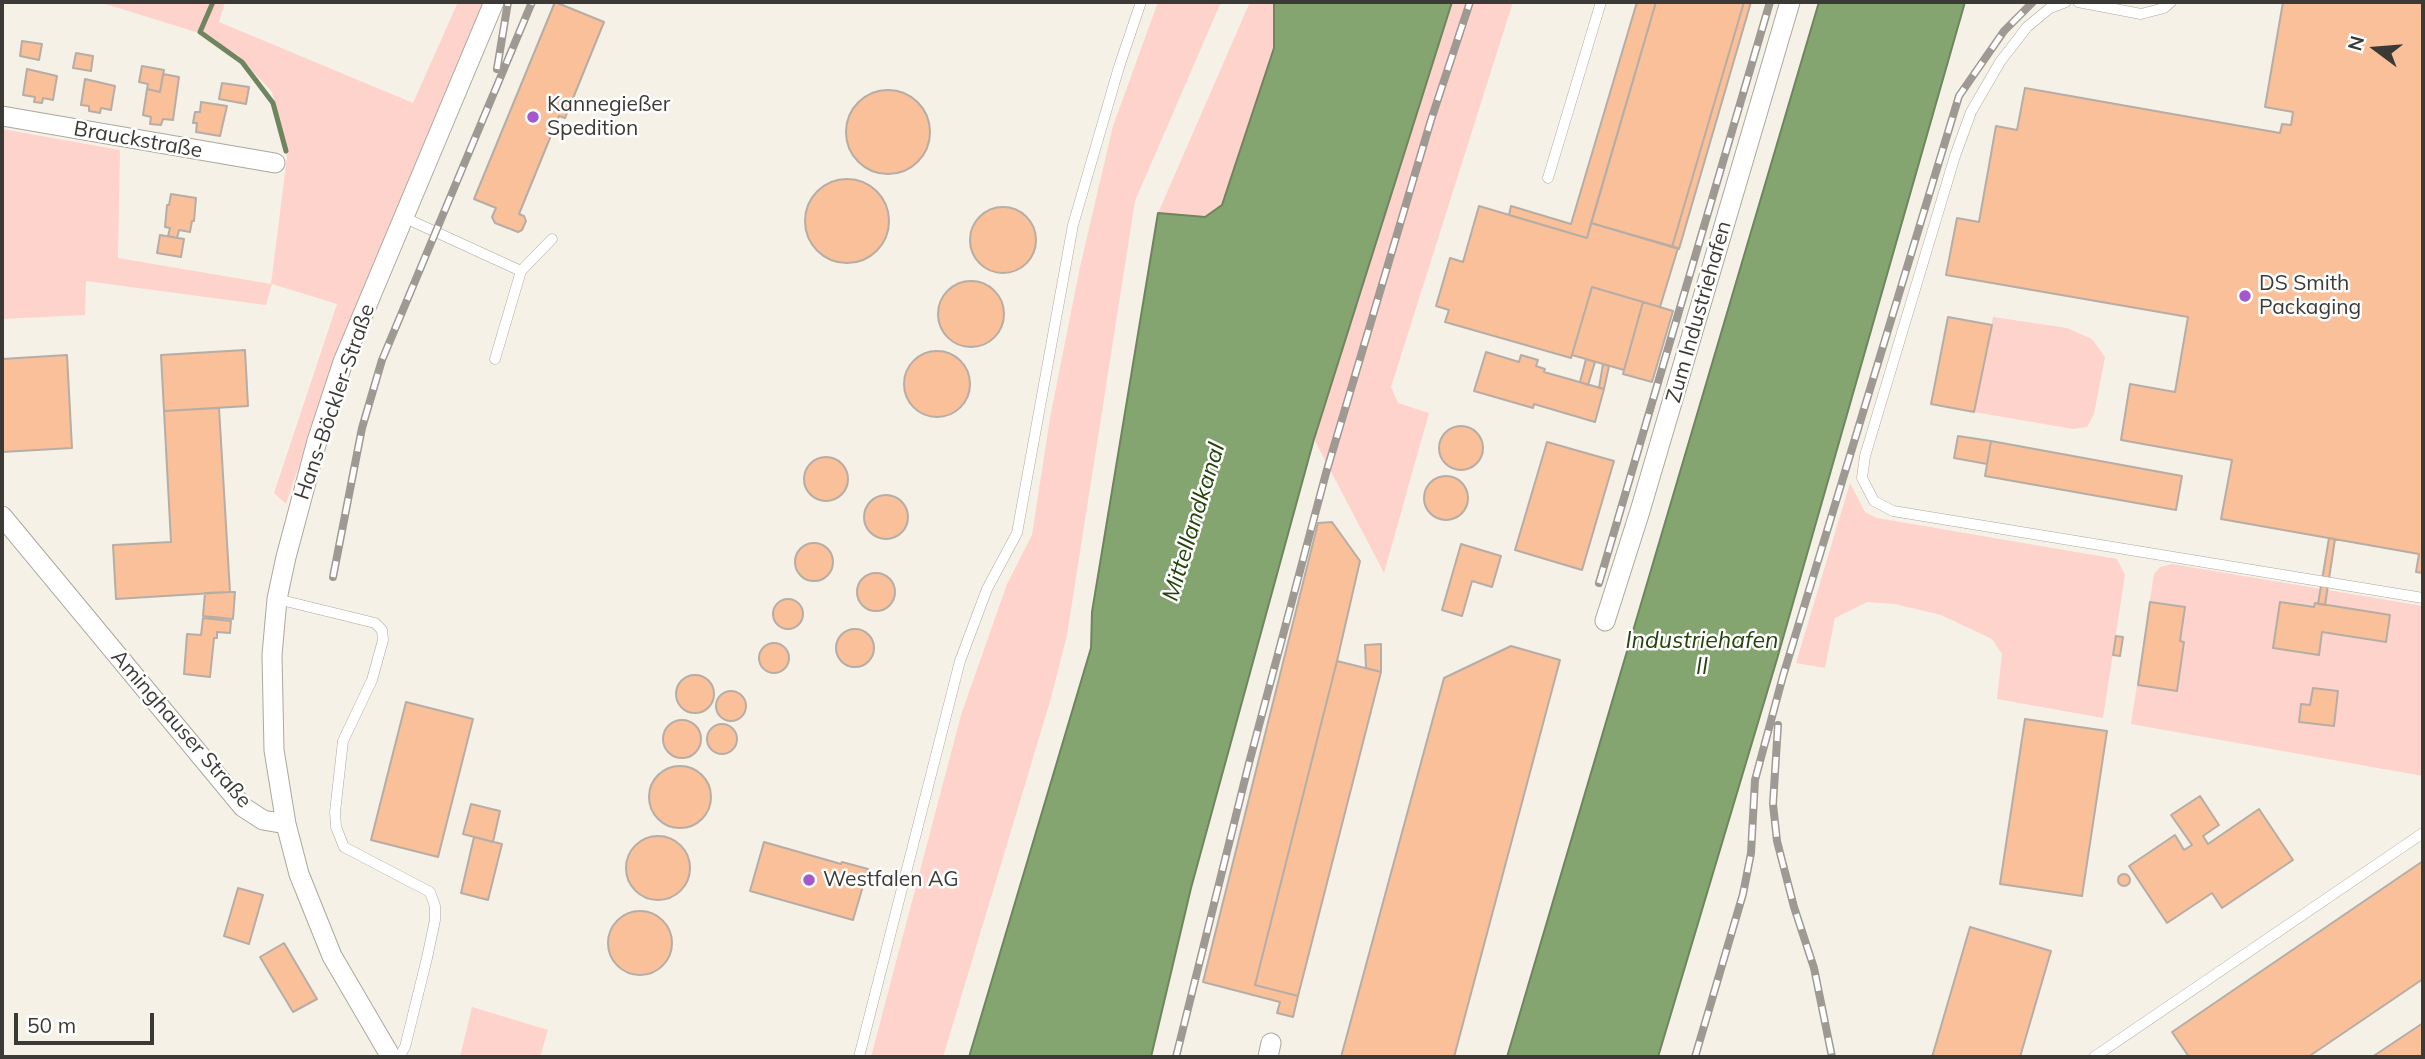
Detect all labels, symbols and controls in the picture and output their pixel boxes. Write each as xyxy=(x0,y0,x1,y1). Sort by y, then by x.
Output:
north arrow xyxy=(2341,14,2411,84)
text: N xyxy=(2342,33,2369,53)
place label: Kannegießer Spedition xyxy=(547,92,670,142)
marker: Kannegießer Spedition xyxy=(525,109,541,125)
street label: Brauckstraße xyxy=(72,116,204,164)
street label: Zum Industriehafen xyxy=(1661,218,1737,406)
place label: DS Smith Packaging xyxy=(2259,271,2361,321)
marker: DS Smith Packaging xyxy=(2237,288,2253,304)
street label: Hans-Böckler-Straße xyxy=(290,301,380,503)
water label: Mittellandkanal xyxy=(1157,440,1231,604)
water label: Industriehafen II xyxy=(1626,627,1778,681)
street label: Aminghauser Straße xyxy=(106,645,256,813)
place label: Westfalen AG xyxy=(823,867,959,893)
marker: Westfalen AG xyxy=(801,872,817,888)
scale bar xyxy=(18,1000,158,1044)
text: 50 m xyxy=(27,1012,76,1038)

